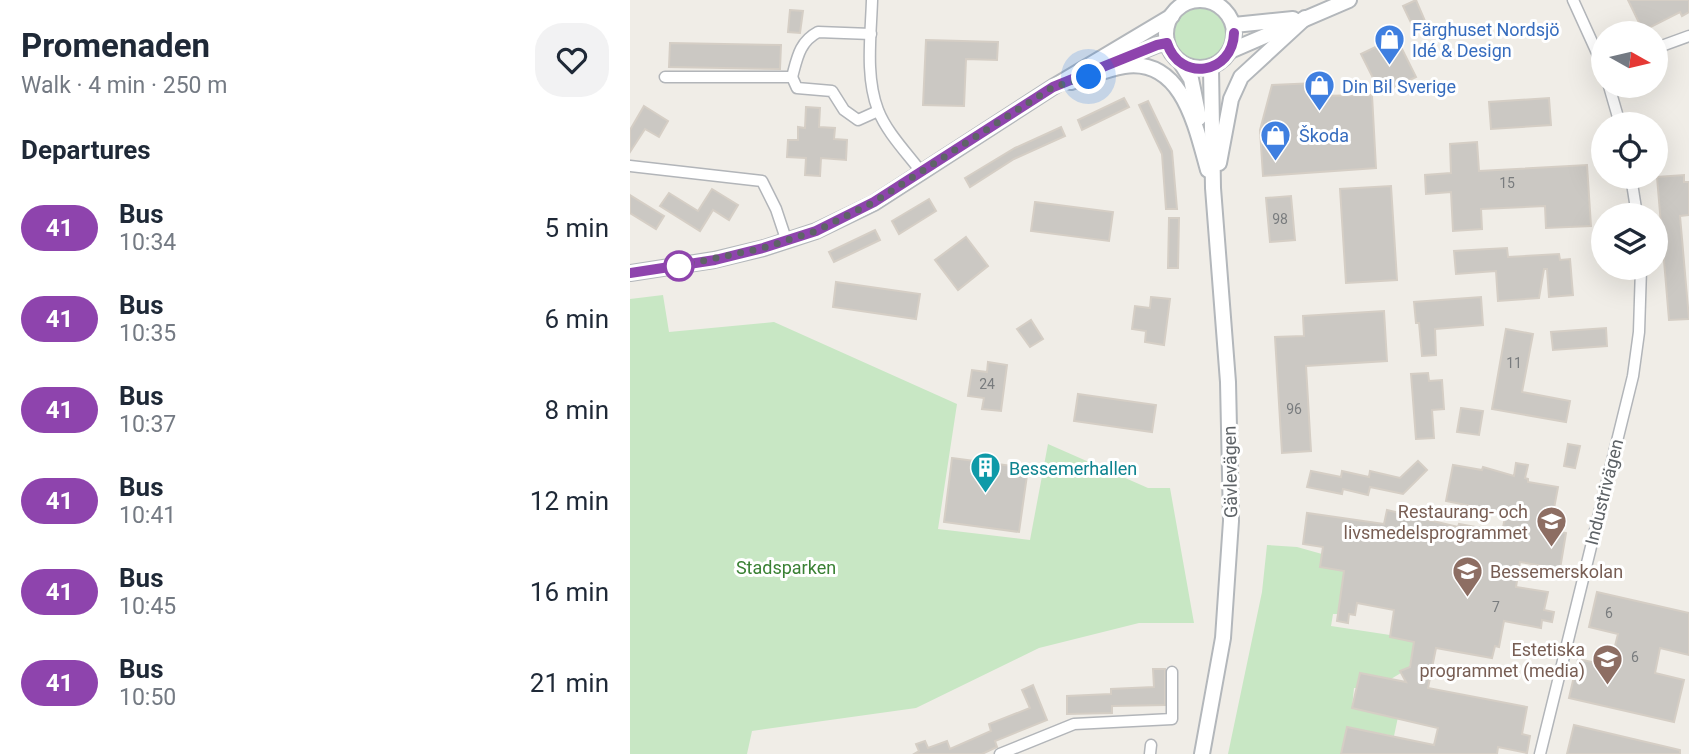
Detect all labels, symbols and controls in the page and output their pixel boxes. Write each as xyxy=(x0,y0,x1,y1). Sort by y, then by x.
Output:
place label: Färghuset Nordsjö Idé & Design xyxy=(1412,19,1560,61)
north arrow xyxy=(1591,21,1668,98)
map controls xyxy=(1591,21,1668,280)
shop icon: Färghuset Nordsjö Idé & Design xyxy=(1372,22,1406,66)
button: heart xyxy=(535,23,609,97)
text: Promenaden xyxy=(21,26,210,65)
your location xyxy=(1071,59,1106,94)
shop icon: Din Bil Sverige xyxy=(1302,69,1336,113)
text: Walk · 4 min · 250 m xyxy=(21,72,227,99)
place label: Din Bil Sverige xyxy=(1342,76,1456,97)
button: locate xyxy=(1591,112,1668,189)
shop icon: Škoda xyxy=(1259,118,1293,162)
place label: Škoda xyxy=(1299,125,1349,146)
text: Departures xyxy=(21,135,151,165)
house number: 15 xyxy=(1499,175,1515,191)
text: Bus xyxy=(119,199,164,229)
button: layers xyxy=(1591,203,1668,280)
house number: 98 xyxy=(1272,211,1288,227)
text: 5 min xyxy=(544,213,609,243)
text: 41 xyxy=(46,214,73,242)
text: 10:34 xyxy=(119,229,176,256)
unlabelled marker xyxy=(664,251,694,281)
text: Bus xyxy=(119,290,164,320)
text: 6 min xyxy=(544,304,609,334)
text: 41 xyxy=(46,305,73,333)
text: 10:35 xyxy=(119,320,176,347)
house number: 11 xyxy=(1506,355,1522,371)
house number: 24 xyxy=(979,376,995,392)
text: Bus xyxy=(119,381,164,411)
text: 8 min xyxy=(544,395,609,425)
text: 41 xyxy=(46,396,73,424)
house number: 96 xyxy=(1286,401,1302,417)
text: 10:37 xyxy=(119,411,176,438)
street label: Gävlevägen xyxy=(1219,426,1241,518)
street label: Industrivägen xyxy=(1581,437,1627,547)
building icon: Bessemerhallen xyxy=(969,451,1003,495)
place label: Bessemerhallen xyxy=(1009,458,1137,479)
text: Bus xyxy=(119,472,164,502)
text: 12 min xyxy=(530,486,609,516)
text: 41 xyxy=(46,487,73,515)
place label: Restaurang- och livsmedelsprogrammet xyxy=(1344,501,1528,543)
text: 10:41 xyxy=(119,502,176,529)
school or university icon: Restaurang- och livsmedelsprogrammet xyxy=(1534,504,1568,548)
school or university icon: Bessemerskolan xyxy=(1450,554,1484,598)
park label: Stadsparken xyxy=(736,557,836,578)
place label: Bessemerskolan xyxy=(1490,561,1623,582)
text: Bus xyxy=(119,563,164,593)
text: 16 min xyxy=(530,577,609,607)
text: 41 xyxy=(46,578,73,606)
text: 10:45 xyxy=(119,593,176,620)
house number: 7 xyxy=(1492,599,1500,615)
house number: 6 xyxy=(1605,605,1613,621)
place label: Estetiska programmet (media) xyxy=(1420,639,1585,682)
school or university icon: Estetiska programmet (media) xyxy=(1591,642,1625,686)
house number: 6 xyxy=(1631,649,1639,665)
text: Bus xyxy=(119,654,164,684)
text: 21 min xyxy=(530,668,609,698)
text: 41 xyxy=(46,669,73,697)
text: 10:50 xyxy=(119,684,176,711)

